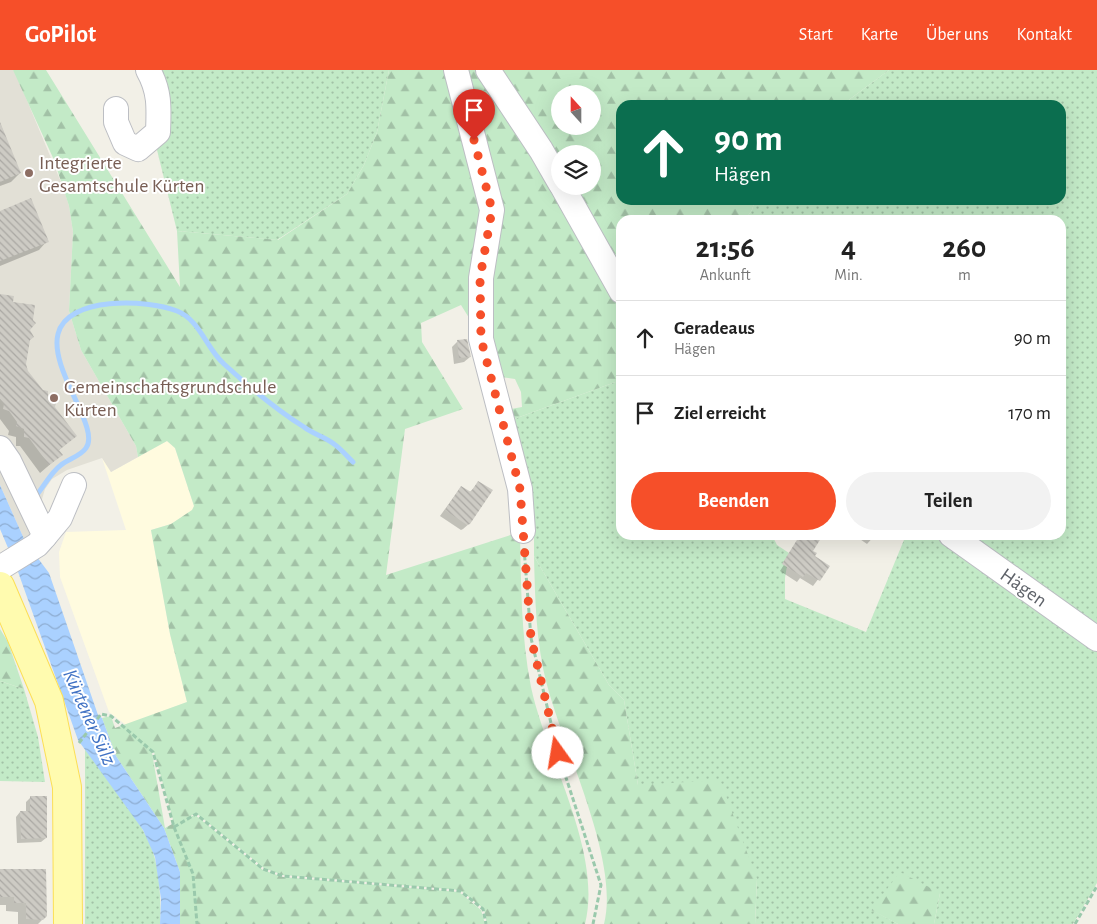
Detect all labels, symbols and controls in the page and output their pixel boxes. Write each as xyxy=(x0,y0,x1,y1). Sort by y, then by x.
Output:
text: GoPilot xyxy=(25,23,96,47)
text: Start xyxy=(799,26,833,44)
text: Karte xyxy=(861,26,898,44)
text: Über uns xyxy=(926,26,989,44)
text: Kontakt xyxy=(1017,26,1072,44)
north arrow xyxy=(551,85,601,135)
map controls xyxy=(551,85,601,195)
pin xyxy=(453,89,495,140)
icon: arrive xyxy=(460,96,488,124)
icon: ahead xyxy=(631,120,696,185)
text: 90 m xyxy=(714,122,783,157)
button: layers xyxy=(551,145,601,195)
place label: Integrierte Gesamtschule Kürten xyxy=(39,153,205,196)
text: Hägen xyxy=(714,163,771,185)
marker: Integrierte Gesamtschule Kürten xyxy=(23,167,35,179)
text: 21:56 xyxy=(696,233,755,263)
text: 4 xyxy=(841,233,856,263)
text: 260 xyxy=(942,233,986,263)
text: Ankunft xyxy=(700,267,751,283)
text: Min. xyxy=(834,267,863,283)
text: m xyxy=(958,267,971,283)
text: Geradeaus xyxy=(674,319,755,338)
icon: ahead xyxy=(631,324,659,352)
text: 90 m xyxy=(1014,329,1051,348)
text: Hägen xyxy=(674,341,715,357)
place label: Gemeinschaftsgrundschule Kürten xyxy=(64,377,276,420)
marker: Gemeinschaftsgrundschule Kürten xyxy=(48,392,60,404)
icon: arrive xyxy=(631,399,659,427)
text: Ziel erreicht xyxy=(674,404,766,423)
text: 170 m xyxy=(1008,404,1051,423)
button: Beenden xyxy=(631,472,836,530)
button: Teilen xyxy=(846,472,1051,530)
street label: Hägen xyxy=(996,565,1050,611)
water label: Kürtener Sülz xyxy=(59,666,120,769)
position arrow xyxy=(531,726,583,778)

